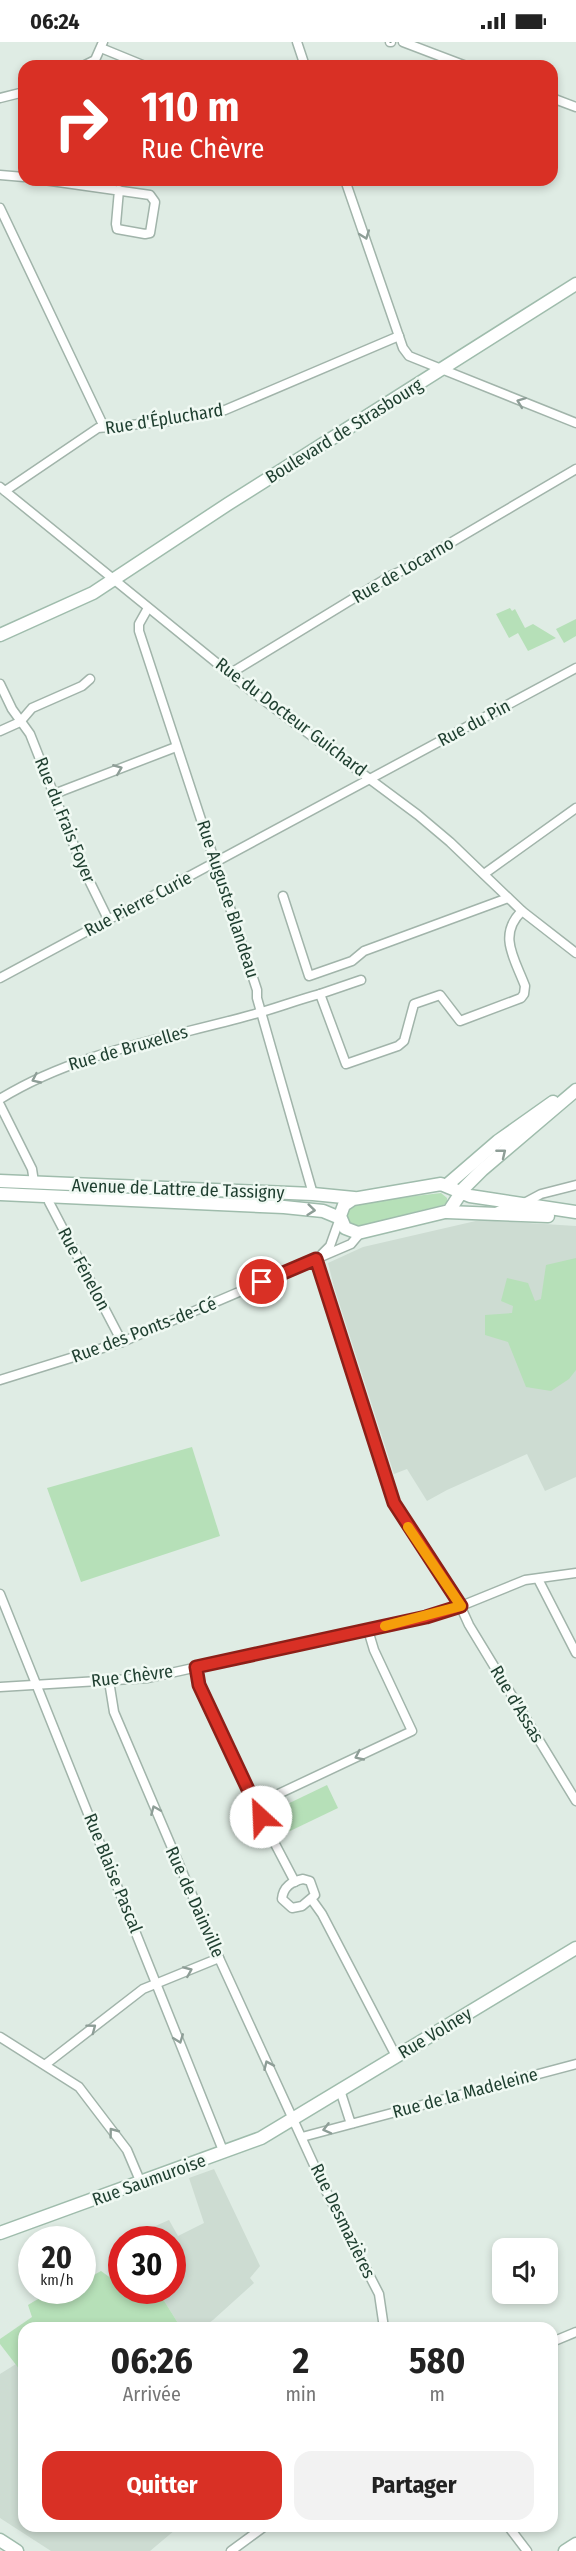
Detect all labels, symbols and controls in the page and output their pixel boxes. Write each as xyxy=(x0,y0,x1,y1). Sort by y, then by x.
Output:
text: 06:24 xyxy=(30,8,80,35)
text: 110 m xyxy=(141,82,240,132)
icon: right xyxy=(42,84,120,162)
text: Rue Chèvre xyxy=(141,133,264,165)
one-way arrow xyxy=(357,229,370,240)
street label: Boulevard de Strasbourg xyxy=(261,373,427,488)
one-way arrow xyxy=(517,397,528,409)
street label: Rue d'Épluchard xyxy=(103,398,225,439)
street label: Rue de Locarno xyxy=(348,532,458,608)
street label: Rue du Docteur Guichard xyxy=(211,653,371,781)
street label: Rue du Pin xyxy=(434,695,514,751)
street label: Rue du Frais Foyer xyxy=(30,754,101,887)
one-way arrow xyxy=(112,764,123,777)
street label: Rue Auguste Blandeau xyxy=(192,817,264,981)
street label: Rue Pierre Curie xyxy=(81,866,195,941)
street label: Rue de Bruxelles xyxy=(66,1020,191,1076)
one-way arrow xyxy=(31,1072,42,1084)
one-way arrow xyxy=(495,1149,506,1160)
street label: Avenue de Lattre de Tassigny xyxy=(71,1174,285,1204)
one-way arrow xyxy=(307,1203,316,1215)
street label: Rue Fénelon xyxy=(53,1224,115,1314)
pin xyxy=(236,1256,287,1307)
icon: arrive xyxy=(245,1265,278,1298)
street label: Rue des Ponts-de-Cé xyxy=(68,1292,220,1368)
street label: Rue Chèvre xyxy=(90,1660,174,1692)
street label: Rue d'Assas xyxy=(485,1661,549,1747)
one-way arrow xyxy=(355,1749,366,1761)
position arrow xyxy=(229,1785,293,1849)
one-way arrow xyxy=(150,1805,162,1816)
street label: Rue Blaise Pascal xyxy=(79,1810,147,1936)
street label: Rue de Dainville xyxy=(161,1843,229,1961)
one-way arrow xyxy=(182,1966,193,1978)
street label: Rue Volney xyxy=(394,2003,476,2063)
one-way arrow xyxy=(85,2024,96,2035)
one-way arrow xyxy=(171,2033,184,2044)
one-way arrow xyxy=(263,2060,275,2071)
street label: Rue de la Madeleine xyxy=(390,2063,540,2123)
one-way arrow xyxy=(322,2122,332,2135)
one-way arrow xyxy=(110,2127,121,2138)
street label: Rue Saumuroise xyxy=(89,2149,209,2211)
street label: Rue Desmazières xyxy=(306,2160,380,2282)
speed limit sign: 30 xyxy=(108,2226,186,2304)
map controls xyxy=(492,2238,558,2304)
button: sound xyxy=(492,2238,558,2304)
text: 20 xyxy=(42,2240,72,2276)
text: km/h xyxy=(40,2271,74,2289)
text: 06:26 xyxy=(111,2339,193,2383)
text: 2 xyxy=(293,2339,309,2383)
text: 580 xyxy=(409,2339,465,2383)
text: Arrivée xyxy=(123,2382,181,2406)
text: min xyxy=(285,2382,316,2406)
text: m xyxy=(430,2382,445,2406)
button: Quitter xyxy=(42,2451,282,2520)
button: Partager xyxy=(294,2451,534,2520)

